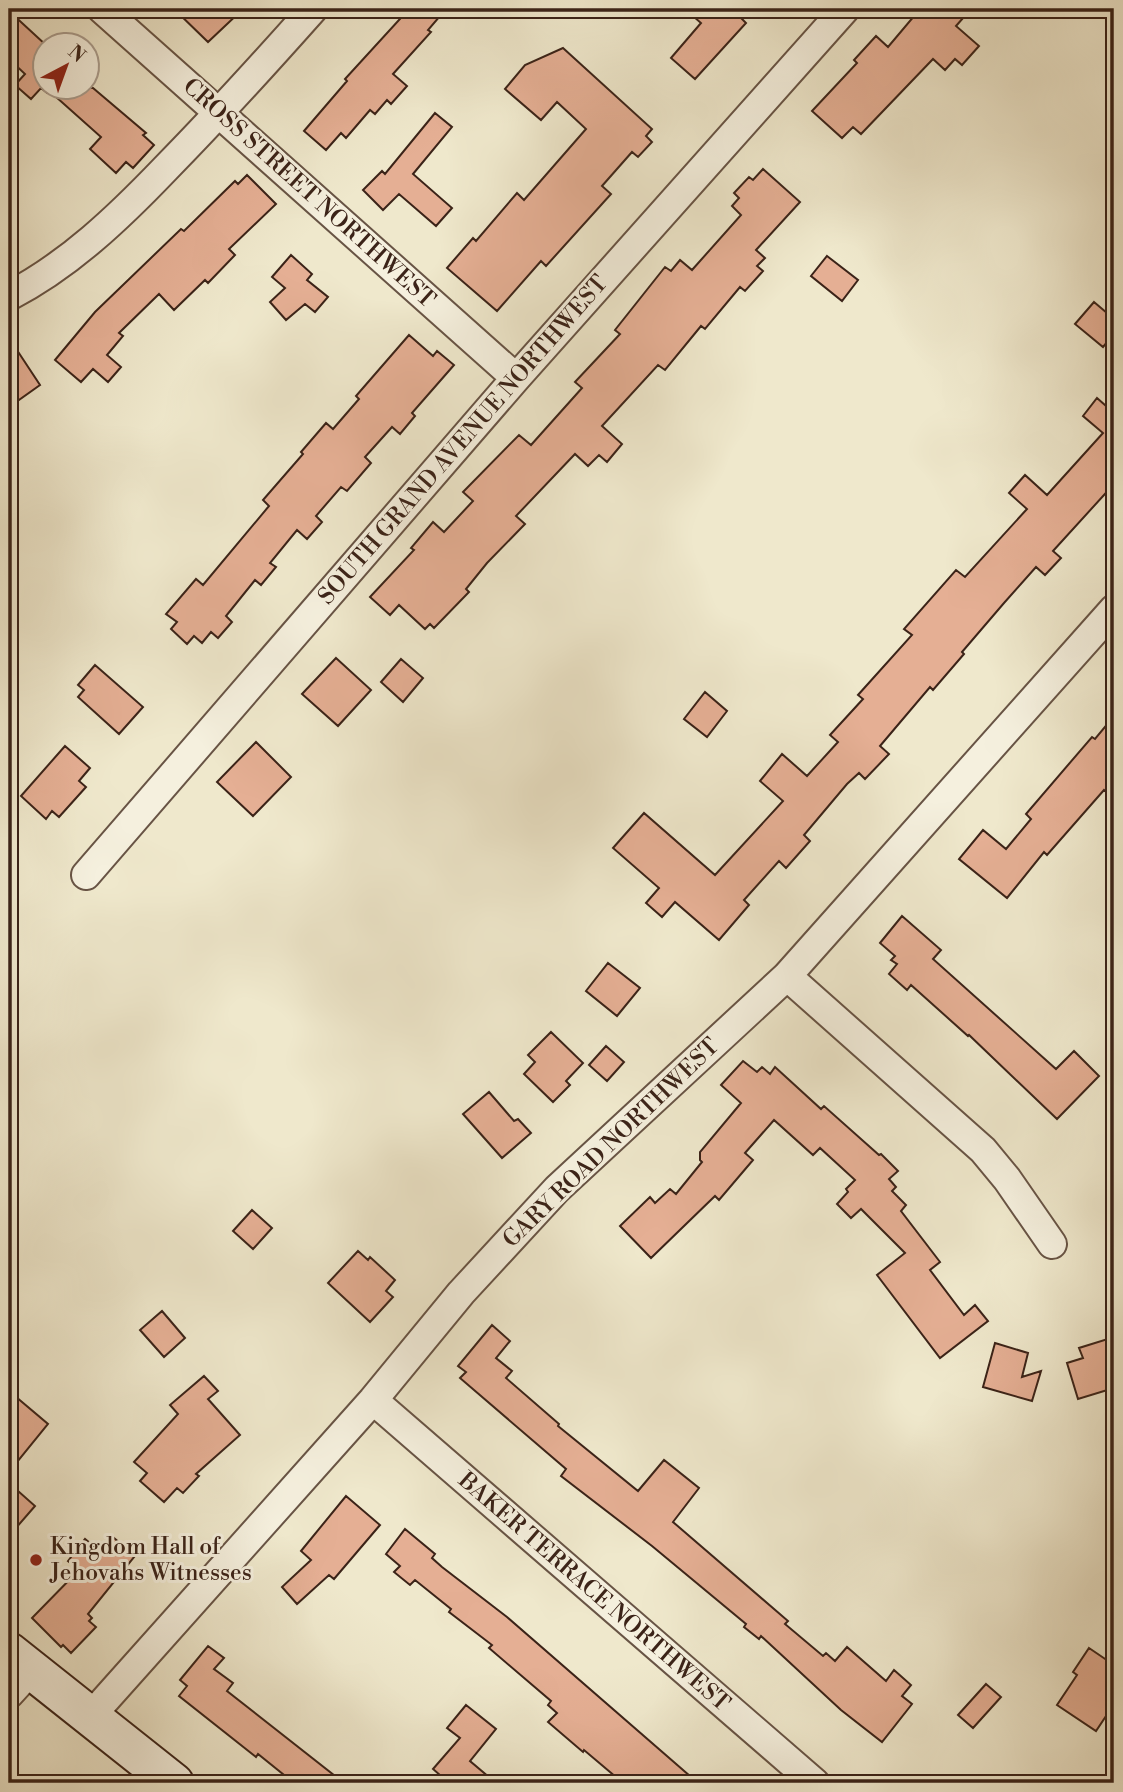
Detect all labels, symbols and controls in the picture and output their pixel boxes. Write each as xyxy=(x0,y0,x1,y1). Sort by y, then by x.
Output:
north arrow xyxy=(32,32,102,102)
text: N xyxy=(63,40,90,68)
street label: CROSS STREET NORTHWEST xyxy=(177,72,441,314)
street label: SOUTH GRAND AVENUE NORTHWEST xyxy=(312,270,614,610)
street label: GARY ROAD NORTHWEST xyxy=(497,1032,725,1254)
street label: BAKER TERRACE NORTHWEST xyxy=(452,1466,735,1718)
place label: Kingdom Hall of Jehovahs Witnesses xyxy=(49,1533,252,1587)
marker: Kingdom Hall of Jehovahs Witnesses xyxy=(28,1552,44,1568)

